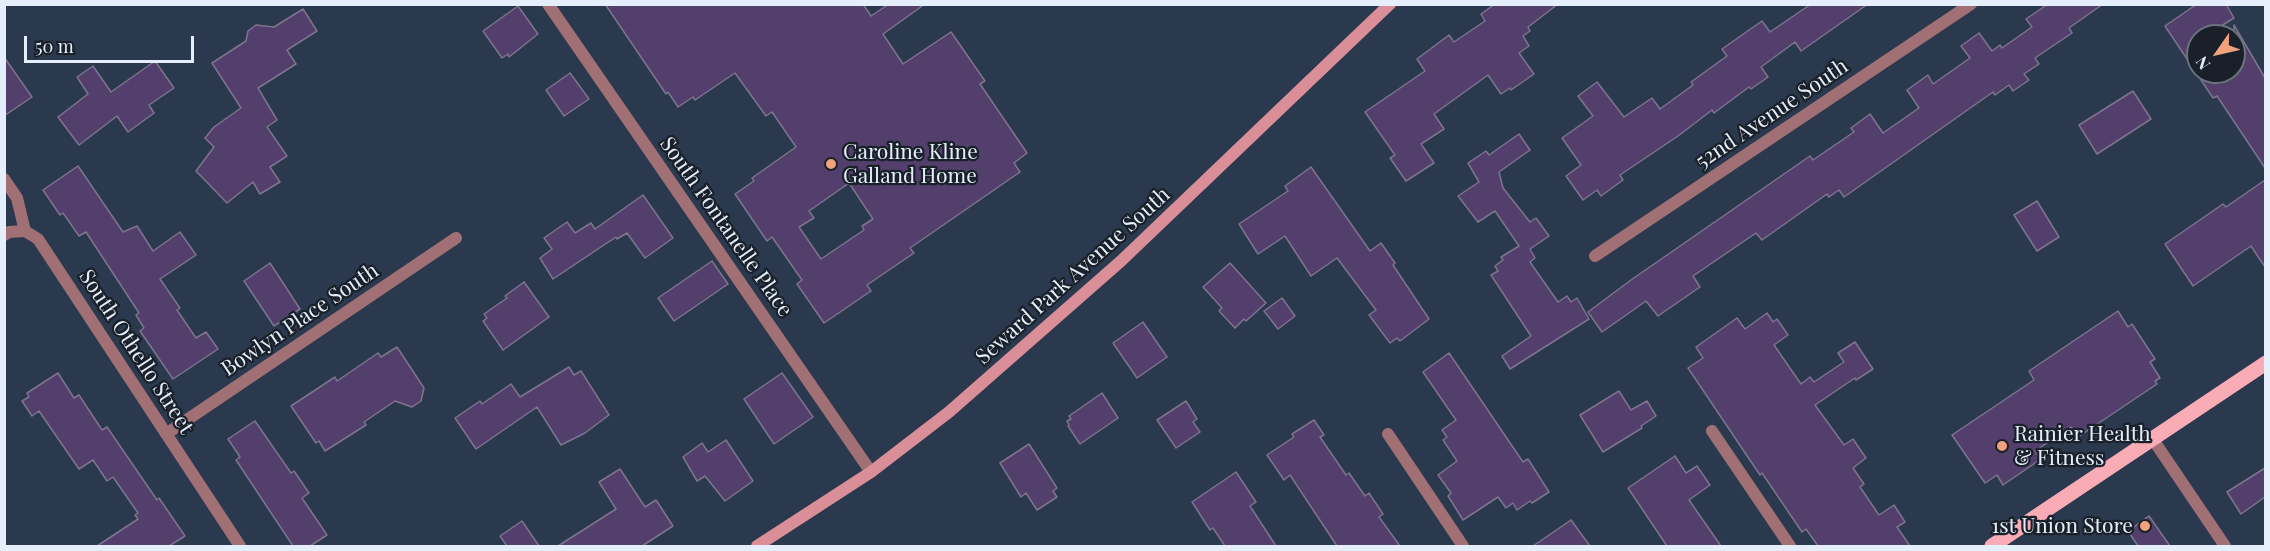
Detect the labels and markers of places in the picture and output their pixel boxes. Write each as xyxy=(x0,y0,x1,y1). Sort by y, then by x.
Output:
place label: Caroline Kline Galland Home xyxy=(843,139,978,189)
marker: Caroline Kline Galland Home xyxy=(824,157,838,171)
place label: Rainier Health & Fitness xyxy=(2014,421,2150,471)
marker: Rainier Health & Fitness xyxy=(1995,439,2009,453)
place label: 1st Union Store xyxy=(1991,513,2133,539)
marker: 1st Union Store xyxy=(2138,519,2152,533)

